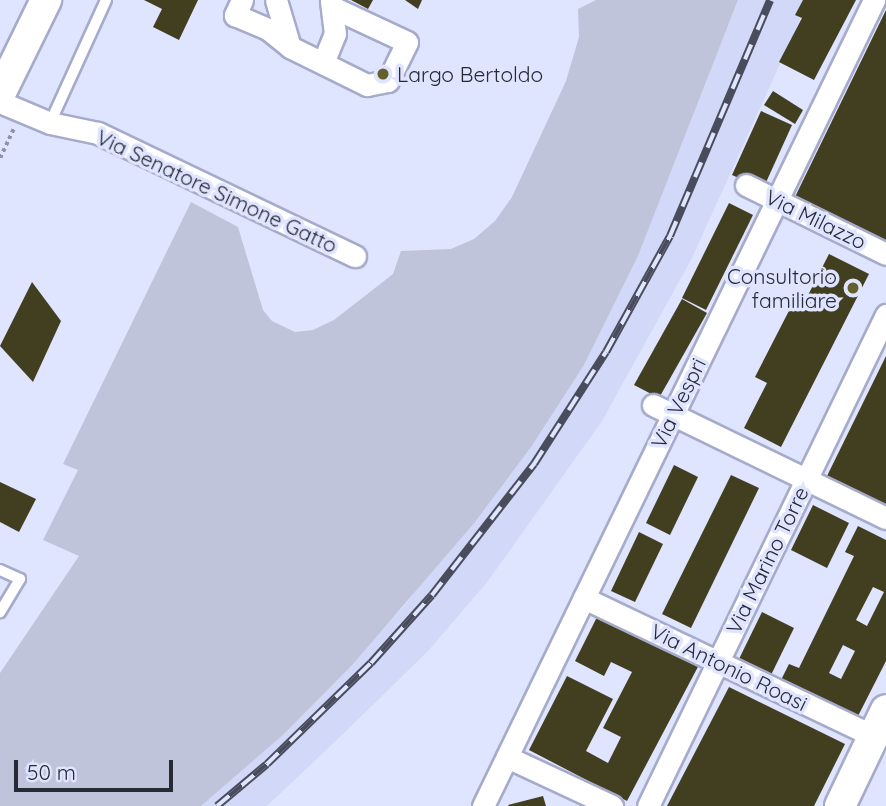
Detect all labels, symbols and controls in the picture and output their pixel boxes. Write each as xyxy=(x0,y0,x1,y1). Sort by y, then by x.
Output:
place label: Largo Bertoldo xyxy=(397,61,543,87)
marker: Largo Bertoldo xyxy=(375,66,391,82)
street label: Via Senatore Simone Gatto xyxy=(93,124,341,258)
street label: Via Milazzo xyxy=(762,184,870,254)
place label: Consultorio familiare xyxy=(727,263,837,313)
marker: Consultorio familiare xyxy=(843,278,863,298)
street label: Via Vespri xyxy=(645,354,711,452)
street label: Via Marino Torre xyxy=(720,482,814,638)
street label: Via Antonio Roasi xyxy=(647,618,811,716)
scale bar xyxy=(18,746,177,790)
text: 50 m xyxy=(27,759,76,785)

